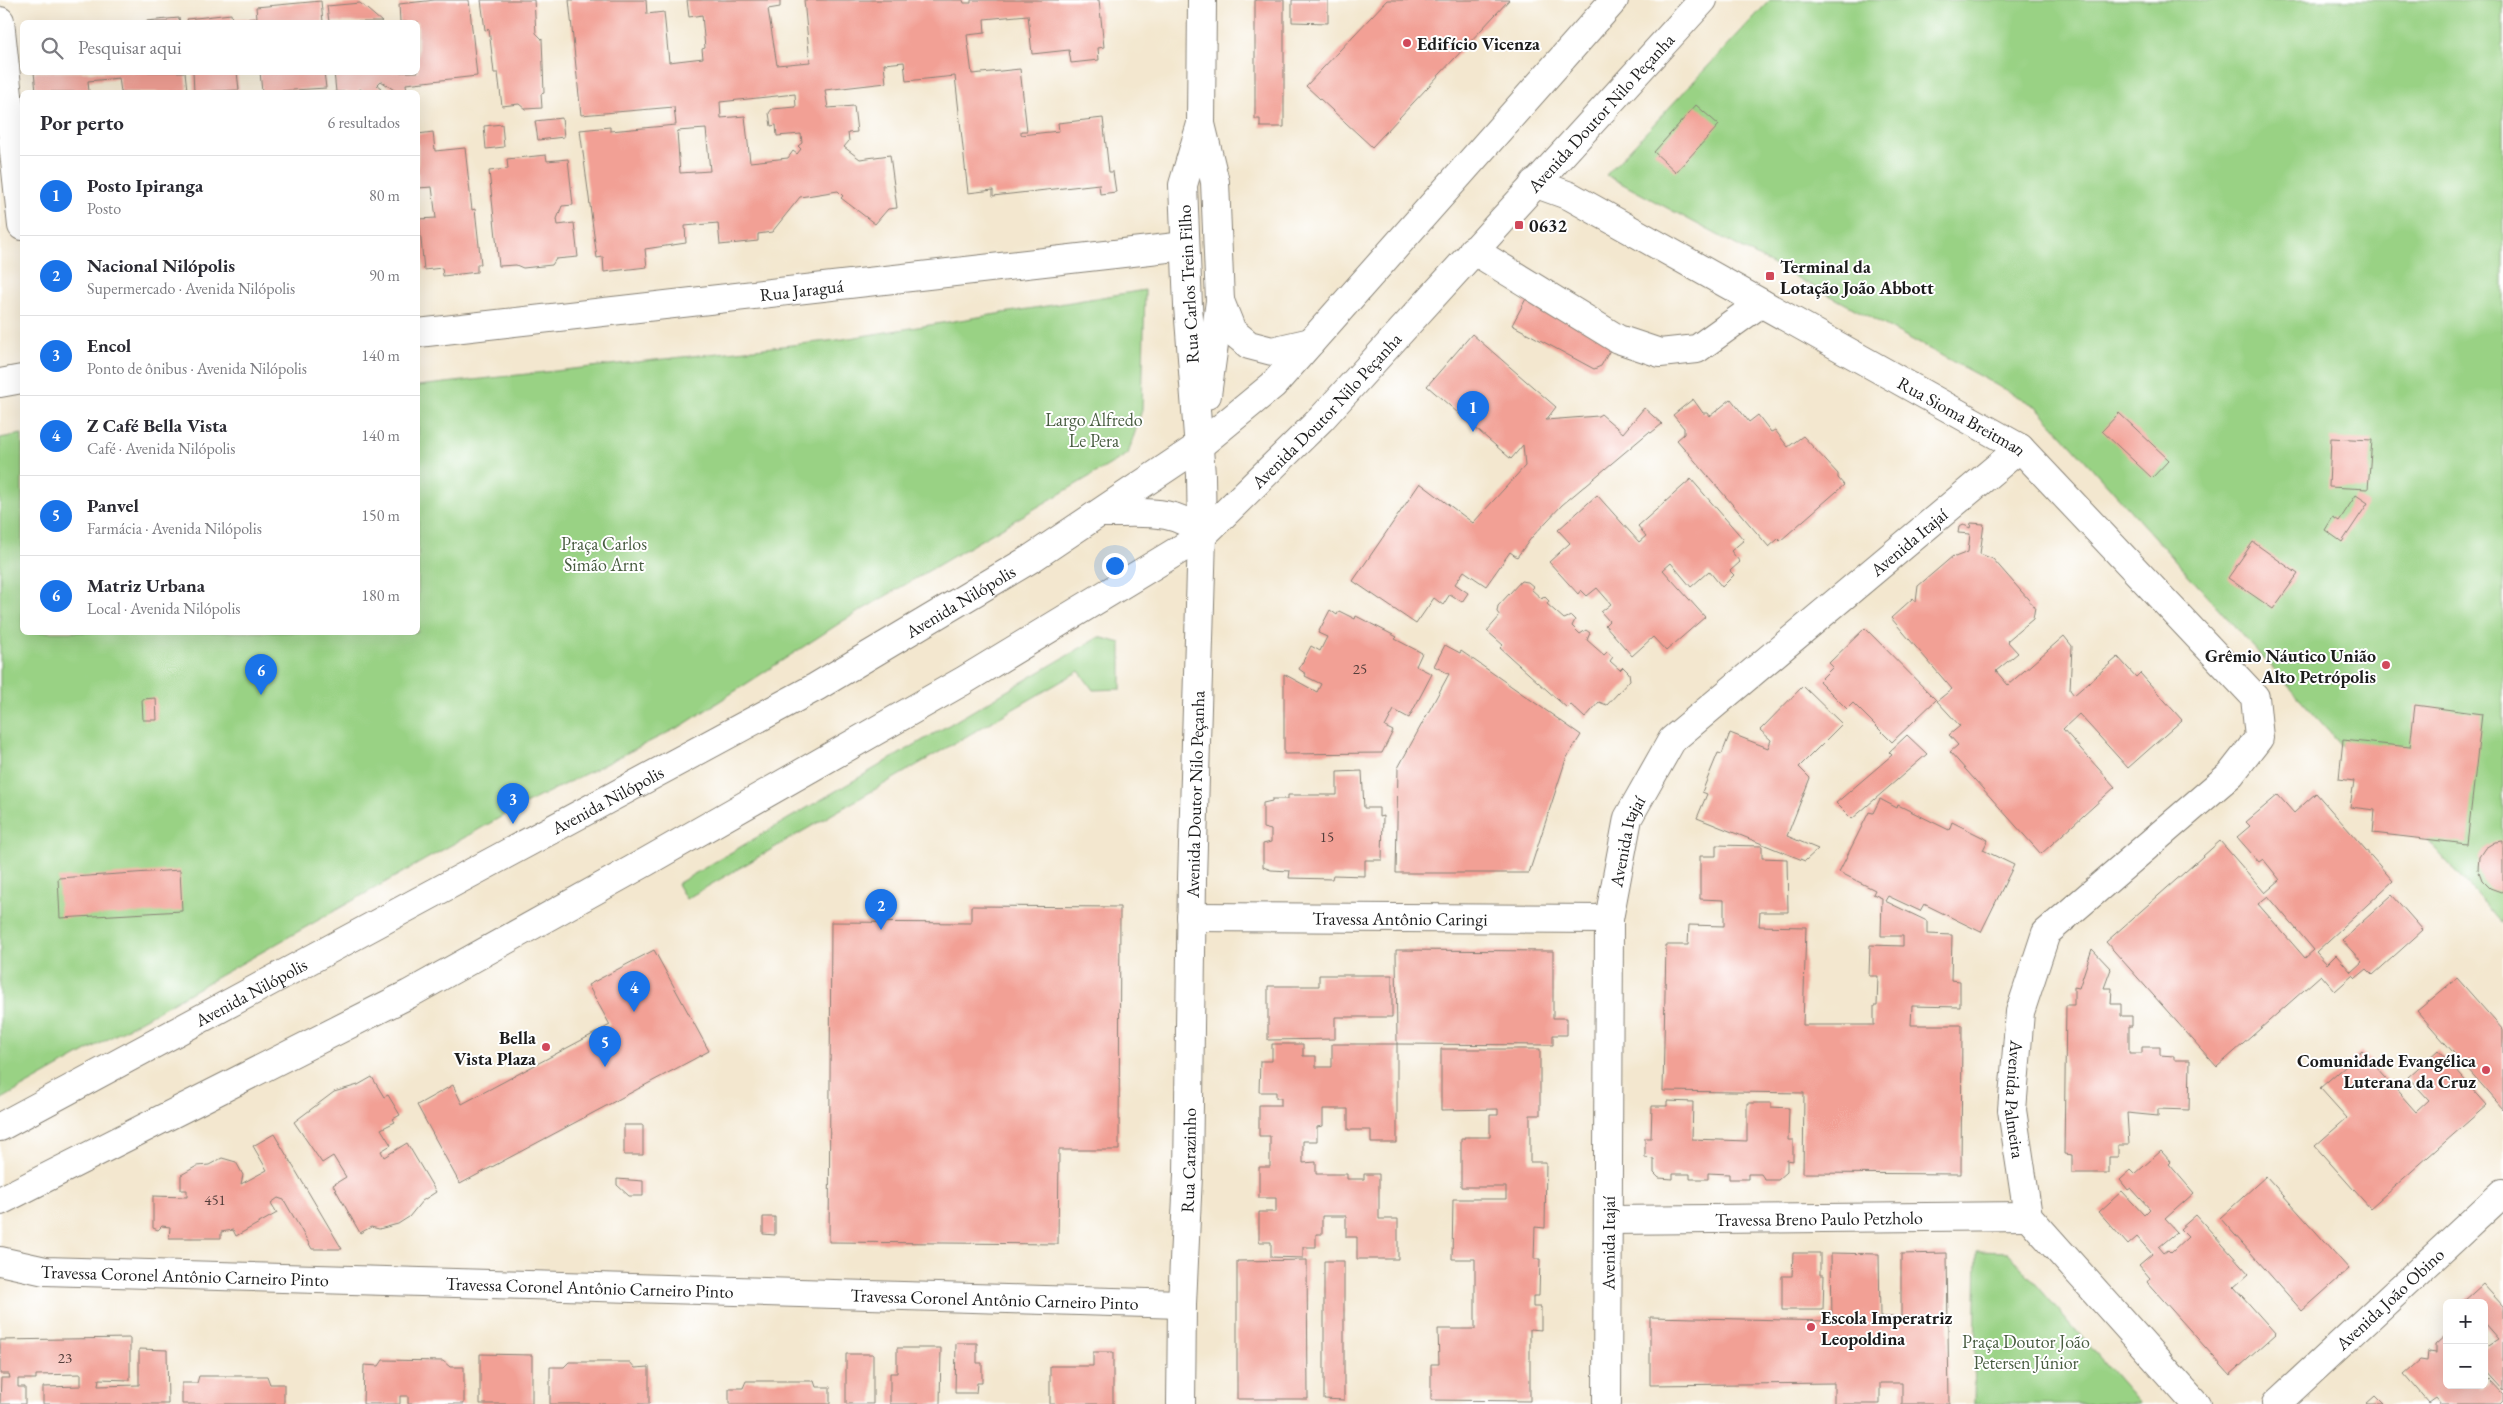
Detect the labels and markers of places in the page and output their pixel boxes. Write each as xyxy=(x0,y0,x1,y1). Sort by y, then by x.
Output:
place label: Edifício Vicenza xyxy=(1417,32,1540,55)
marker: Edifício Vicenza xyxy=(1401,37,1413,49)
place label: 0632 xyxy=(1529,214,1568,237)
marker: 0632 xyxy=(1513,219,1525,231)
place label: Terminal da Lotação João Abbott xyxy=(1780,255,1934,299)
marker: Terminal da Lotação João Abbott xyxy=(1764,270,1776,282)
pin: 1 xyxy=(1457,391,1489,432)
place label: Grêmio Náutico União Alto Petrópolis xyxy=(2205,644,2376,688)
pin: 6 xyxy=(245,654,277,695)
marker: Grêmio Náutico União Alto Petrópolis xyxy=(2380,659,2392,671)
pin: 3 xyxy=(497,783,529,824)
pin: 2 xyxy=(865,889,897,930)
pin: 4 xyxy=(618,971,650,1012)
place label: Bella Vista Plaza xyxy=(454,1026,536,1070)
pin: 5 xyxy=(589,1026,621,1067)
marker: Bella Vista Plaza xyxy=(540,1041,552,1053)
place label: Comunidade Evangélica Luterana da Cruz xyxy=(2297,1049,2476,1093)
marker: Comunidade Evangélica Luterana da Cruz xyxy=(2480,1064,2492,1076)
place label: Escola Imperatriz Leopoldina xyxy=(1821,1306,1953,1350)
marker: Escola Imperatriz Leopoldina xyxy=(1805,1321,1817,1333)

